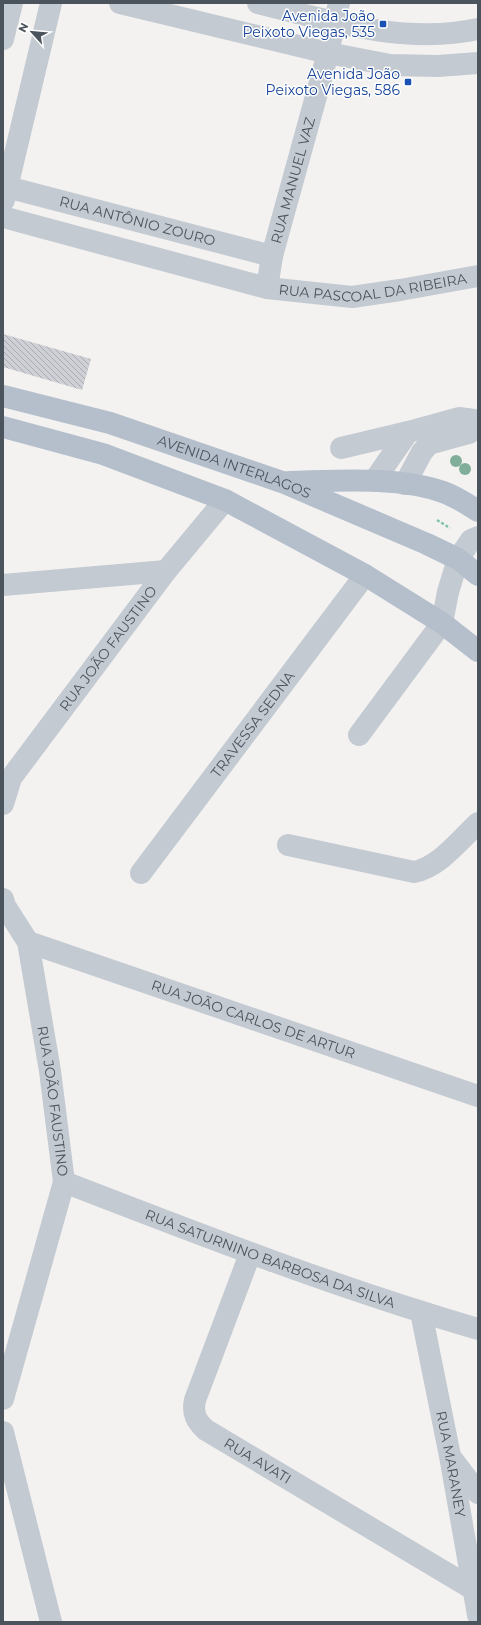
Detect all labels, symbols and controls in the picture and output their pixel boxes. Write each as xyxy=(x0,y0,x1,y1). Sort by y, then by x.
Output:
place label: Avenida João Peixoto Viegas, 535 xyxy=(242,7,375,41)
north arrow xyxy=(12,12,52,52)
marker: Avenida João Peixoto Viegas, 535 xyxy=(378,19,388,29)
text: N xyxy=(15,20,31,35)
place label: Avenida João Peixoto Viegas, 586 xyxy=(266,65,400,99)
marker: Avenida João Peixoto Viegas, 586 xyxy=(403,77,413,87)
street label: RUA MANUEL VAZ xyxy=(267,115,319,245)
street label: RUA ANTÔNIO ZOURO xyxy=(58,192,218,250)
street label: RUA PASCOAL DA RIBEIRA xyxy=(278,269,469,306)
street label: AVENIDA INTERLAGOS xyxy=(155,431,314,502)
street label: RUA JOÃO FAUSTINO xyxy=(55,582,161,715)
street label: TRAVESSA SEDNA xyxy=(207,667,299,781)
street label: RUA JOÃO CARLOS DE ARTUR xyxy=(149,976,358,1062)
street label: RUA JOÃO FAUSTINO xyxy=(33,1024,72,1178)
street label: RUA SATURNINO BARBOSA DA SILVA xyxy=(143,1205,398,1312)
street label: RUA MARANEY xyxy=(432,1409,470,1519)
street label: RUA AVATI xyxy=(221,1434,295,1488)

